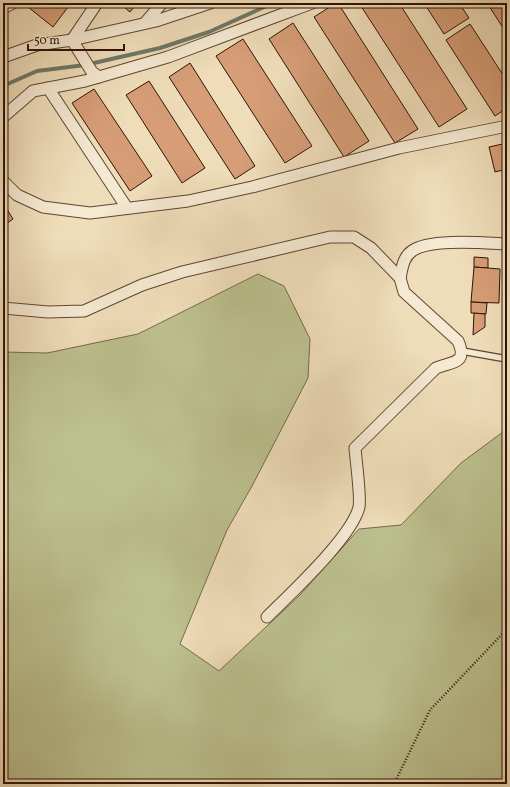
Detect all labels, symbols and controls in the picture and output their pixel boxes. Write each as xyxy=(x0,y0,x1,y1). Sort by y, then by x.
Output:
scale bar xyxy=(28,26,124,52)
text: 50 m xyxy=(34,33,60,49)

